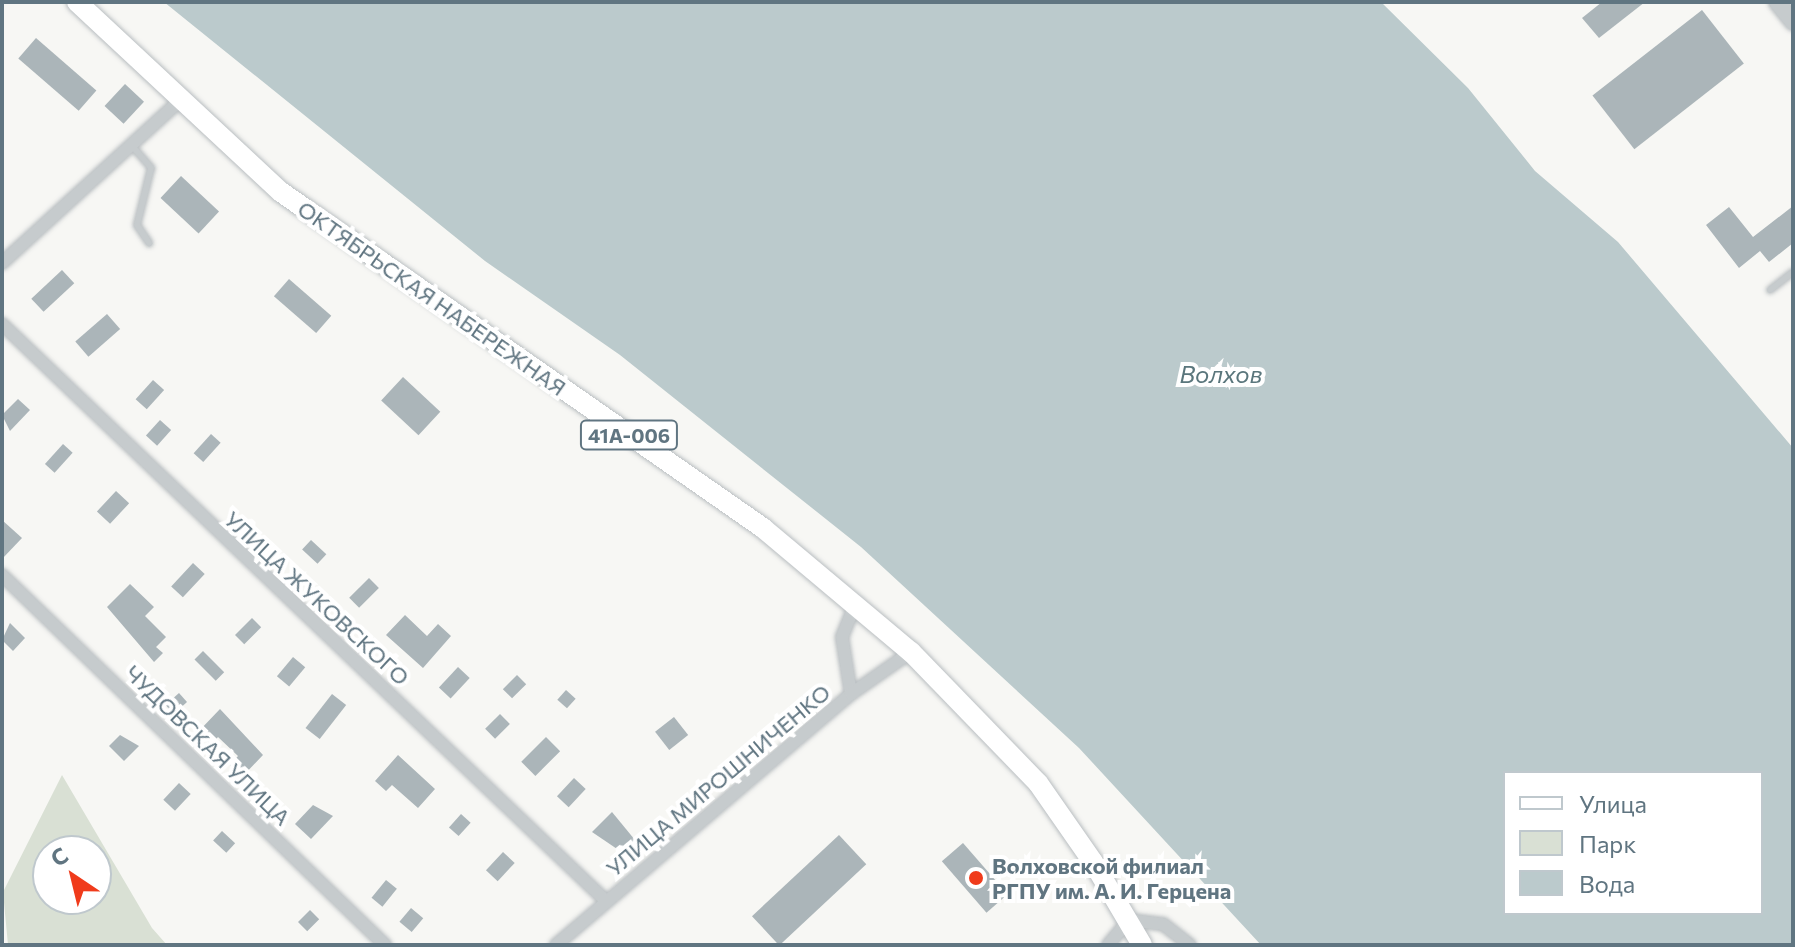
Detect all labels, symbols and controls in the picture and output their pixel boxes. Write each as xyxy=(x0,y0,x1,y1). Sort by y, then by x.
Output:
street label: ОКТЯБРЬСКАЯ НАБЕРЕЖНАЯ xyxy=(293,195,571,401)
water label: Волхов xyxy=(1180,360,1262,388)
road number: 41А-006 xyxy=(579,419,679,451)
street label: УЛИЦА ЖУКОВСКОГО xyxy=(219,506,415,690)
street label: ЧУДОВСКАЯ УЛИЦА xyxy=(120,659,296,831)
street label: УЛИЦА МИРОШНИЧЕНКО xyxy=(601,679,835,881)
legend xyxy=(1503,771,1763,915)
text: Улица xyxy=(1579,789,1647,818)
text: Парк xyxy=(1579,829,1636,858)
north arrow xyxy=(32,835,112,915)
text: С xyxy=(45,841,73,872)
place label: Волховской филиал РГПУ им. А. И. Герцена xyxy=(992,852,1231,904)
marker: Волховской филиал РГПУ им. А. И. Герцена xyxy=(967,869,985,887)
text: Вода xyxy=(1579,869,1635,898)

